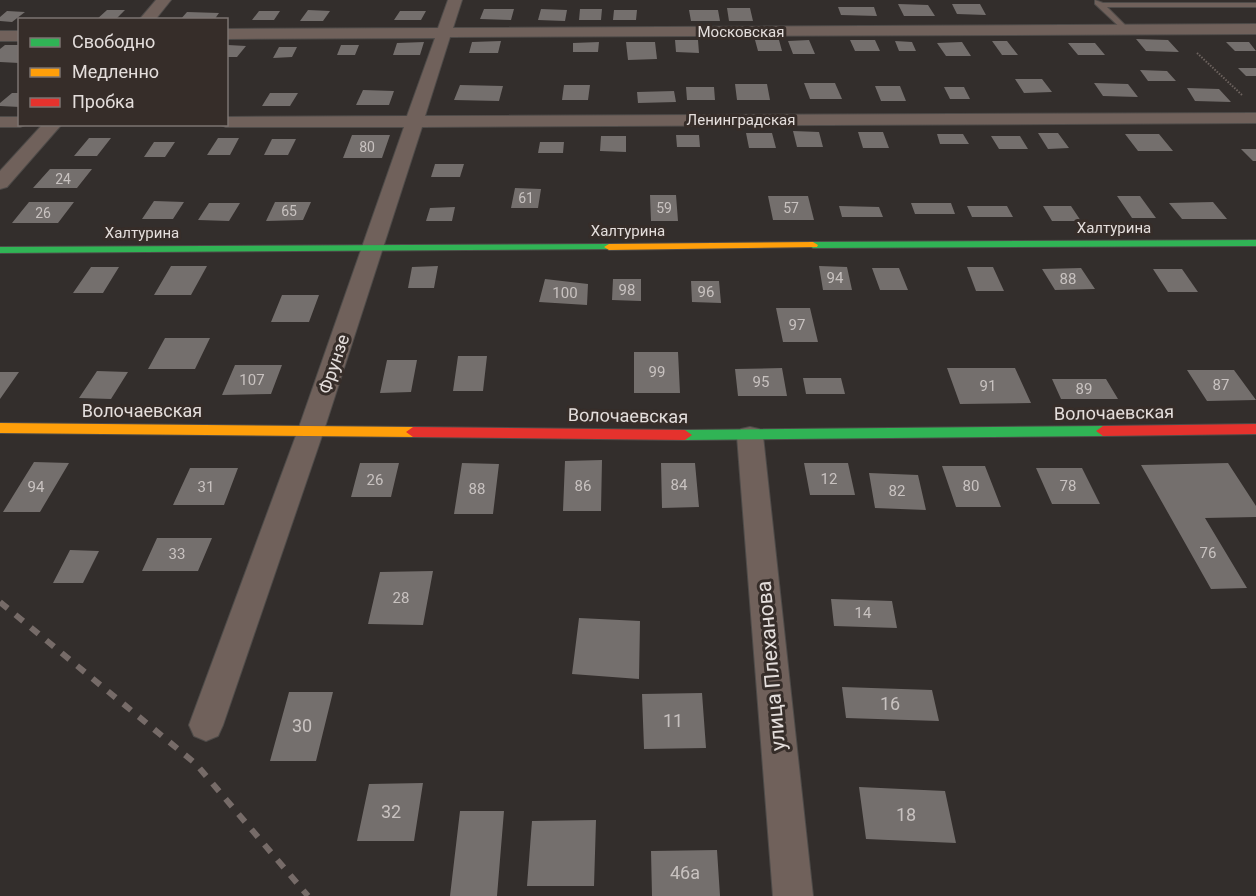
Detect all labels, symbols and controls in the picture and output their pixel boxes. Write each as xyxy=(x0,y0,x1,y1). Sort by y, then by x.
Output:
legend xyxy=(18,18,228,126)
street label: Московская xyxy=(698,23,784,41)
text: Свободно xyxy=(72,31,155,52)
text: Медленно xyxy=(72,61,159,82)
text: Пробка xyxy=(72,91,135,112)
street label: Ленинградская xyxy=(687,111,795,129)
house number: 80 xyxy=(359,139,375,155)
house number: 24 xyxy=(55,171,71,187)
house number: 61 xyxy=(518,190,534,206)
house number: 59 xyxy=(656,200,672,216)
house number: 57 xyxy=(783,200,799,216)
house number: 65 xyxy=(281,203,297,219)
house number: 26 xyxy=(35,205,51,221)
street label: Халтурина xyxy=(1077,219,1151,237)
street label: Халтурина xyxy=(591,222,665,240)
street label: Халтурина xyxy=(105,224,179,242)
house number: 94 xyxy=(827,269,844,287)
house number: 88 xyxy=(1060,270,1076,288)
house number: 98 xyxy=(619,281,635,299)
house number: 96 xyxy=(698,283,714,301)
house number: 100 xyxy=(552,284,578,302)
house number: 97 xyxy=(789,316,805,334)
street label: Фрунзе xyxy=(314,331,353,396)
house number: 99 xyxy=(649,363,665,381)
house number: 107 xyxy=(239,371,265,389)
house number: 95 xyxy=(753,373,769,391)
house number: 87 xyxy=(1213,376,1229,394)
house number: 91 xyxy=(980,377,996,395)
house number: 89 xyxy=(1076,380,1092,398)
street label: Волочаевская xyxy=(82,400,202,421)
street label: Волочаевская xyxy=(1054,401,1174,424)
street label: Волочаевская xyxy=(568,404,688,427)
house number: 12 xyxy=(821,470,837,488)
house number: 26 xyxy=(367,471,383,489)
house number: 84 xyxy=(671,476,688,494)
house number: 86 xyxy=(575,477,591,495)
house number: 80 xyxy=(963,477,979,495)
house number: 78 xyxy=(1060,477,1076,495)
house number: 94 xyxy=(28,478,45,496)
house number: 31 xyxy=(198,478,214,496)
house number: 88 xyxy=(469,480,485,498)
house number: 82 xyxy=(889,482,905,500)
house number: 76 xyxy=(1200,544,1216,562)
house number: 33 xyxy=(169,545,185,563)
street label: улица Плеханова xyxy=(752,580,790,752)
house number: 28 xyxy=(393,589,409,607)
house number: 14 xyxy=(855,604,872,622)
house number: 16 xyxy=(880,693,900,714)
house number: 11 xyxy=(663,710,683,731)
house number: 30 xyxy=(292,715,312,736)
house number: 32 xyxy=(381,801,401,822)
house number: 18 xyxy=(896,804,916,825)
house number: 46a xyxy=(670,862,700,883)

